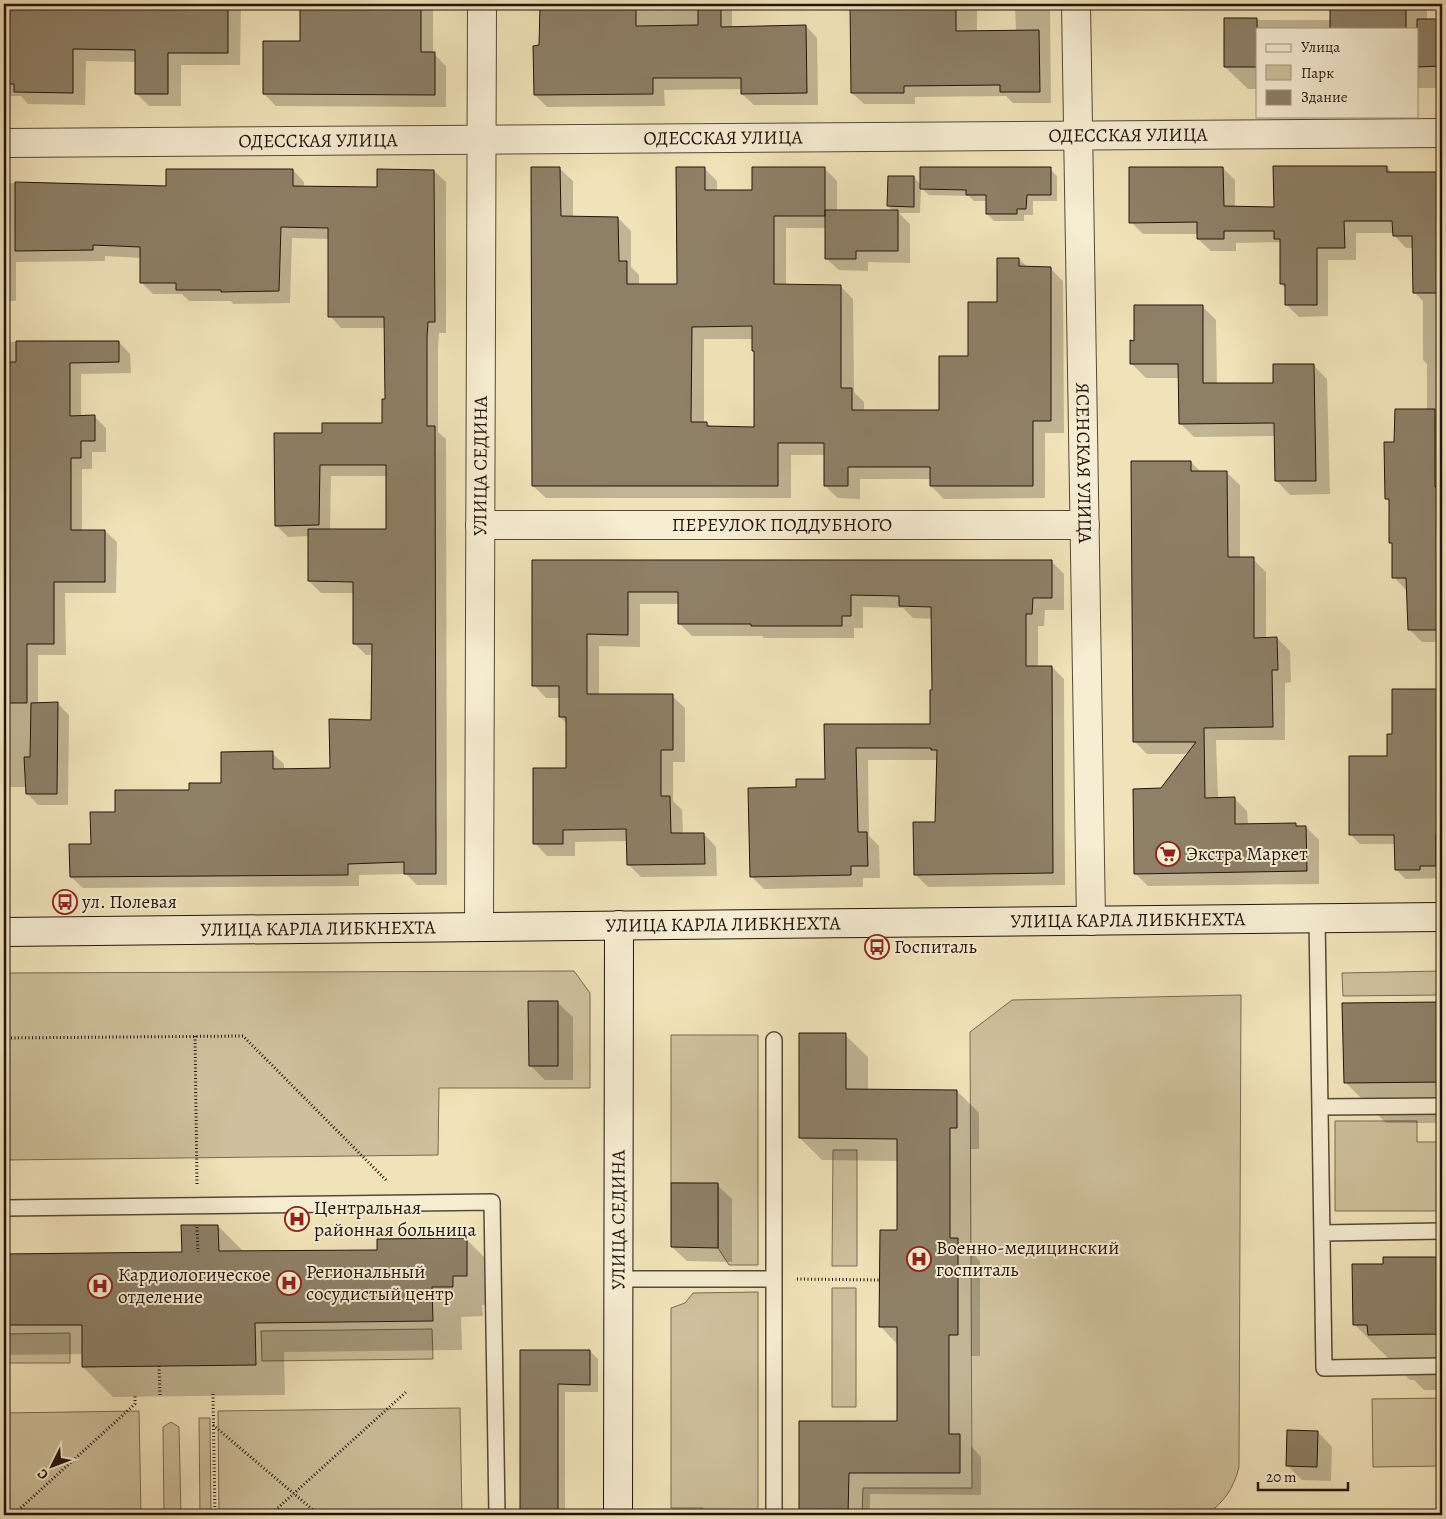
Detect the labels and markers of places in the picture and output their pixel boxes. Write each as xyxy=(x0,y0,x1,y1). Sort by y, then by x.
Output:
supermarket icon: Экстра Маркет xyxy=(1155,841,1181,867)
place label: Экстра Маркет xyxy=(1186,841,1308,867)
bus stop icon: ул. Полевая xyxy=(52,889,78,915)
place label: ул. Полевая xyxy=(81,889,177,915)
bus stop icon: Госпиталь xyxy=(864,934,890,960)
place label: Госпиталь xyxy=(894,934,977,960)
place label: Центральная районная больница xyxy=(314,1195,476,1243)
hospital icon: Центральная районная больница xyxy=(284,1206,310,1232)
place label: Военно-медицинский госпиталь xyxy=(936,1235,1119,1283)
hospital icon: Военно-медицинский госпиталь xyxy=(906,1246,932,1272)
place label: Региональный сосудистый центр xyxy=(306,1259,454,1307)
place label: Кардиологическое отделение xyxy=(118,1262,271,1310)
hospital icon: Региональный сосудистый центр xyxy=(276,1270,302,1296)
hospital icon: Кардиологическое отделение xyxy=(87,1273,113,1299)

